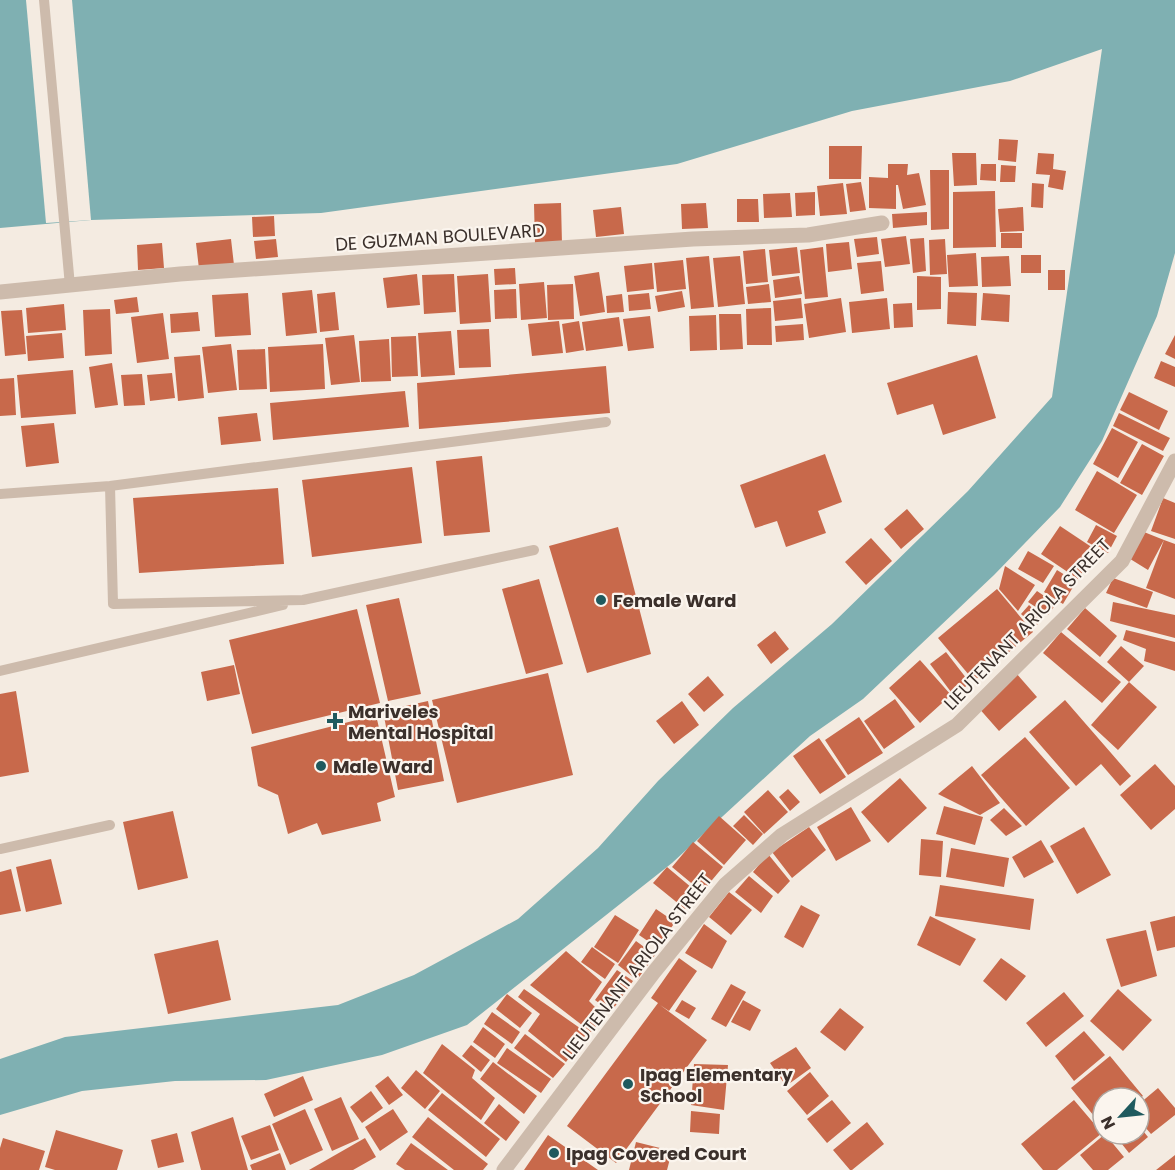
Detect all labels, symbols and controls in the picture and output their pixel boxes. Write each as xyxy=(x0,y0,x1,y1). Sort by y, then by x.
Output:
street label: DE GUZMAN BOULEVARD xyxy=(334,217,546,257)
street label: LIEUTENANT ARIOLA STREET xyxy=(938,532,1116,716)
place label: Female Ward xyxy=(613,588,737,613)
marker: Female Ward xyxy=(594,593,608,607)
place label: Mariveles Mental Hospital xyxy=(348,699,493,745)
marker: Mariveles Mental Hospital xyxy=(326,712,344,730)
place label: Male Ward xyxy=(333,754,433,779)
marker: Male Ward xyxy=(314,759,328,773)
street label: LIEUTENANT ARIOLA STREET xyxy=(556,867,718,1064)
place label: Ipag Elementary School xyxy=(640,1062,793,1108)
marker: Ipag Elementary School xyxy=(621,1077,635,1091)
north arrow xyxy=(1091,1086,1151,1146)
text: N xyxy=(1095,1112,1121,1133)
place label: Ipag Covered Court xyxy=(566,1141,747,1166)
marker: Ipag Covered Court xyxy=(547,1146,561,1160)

